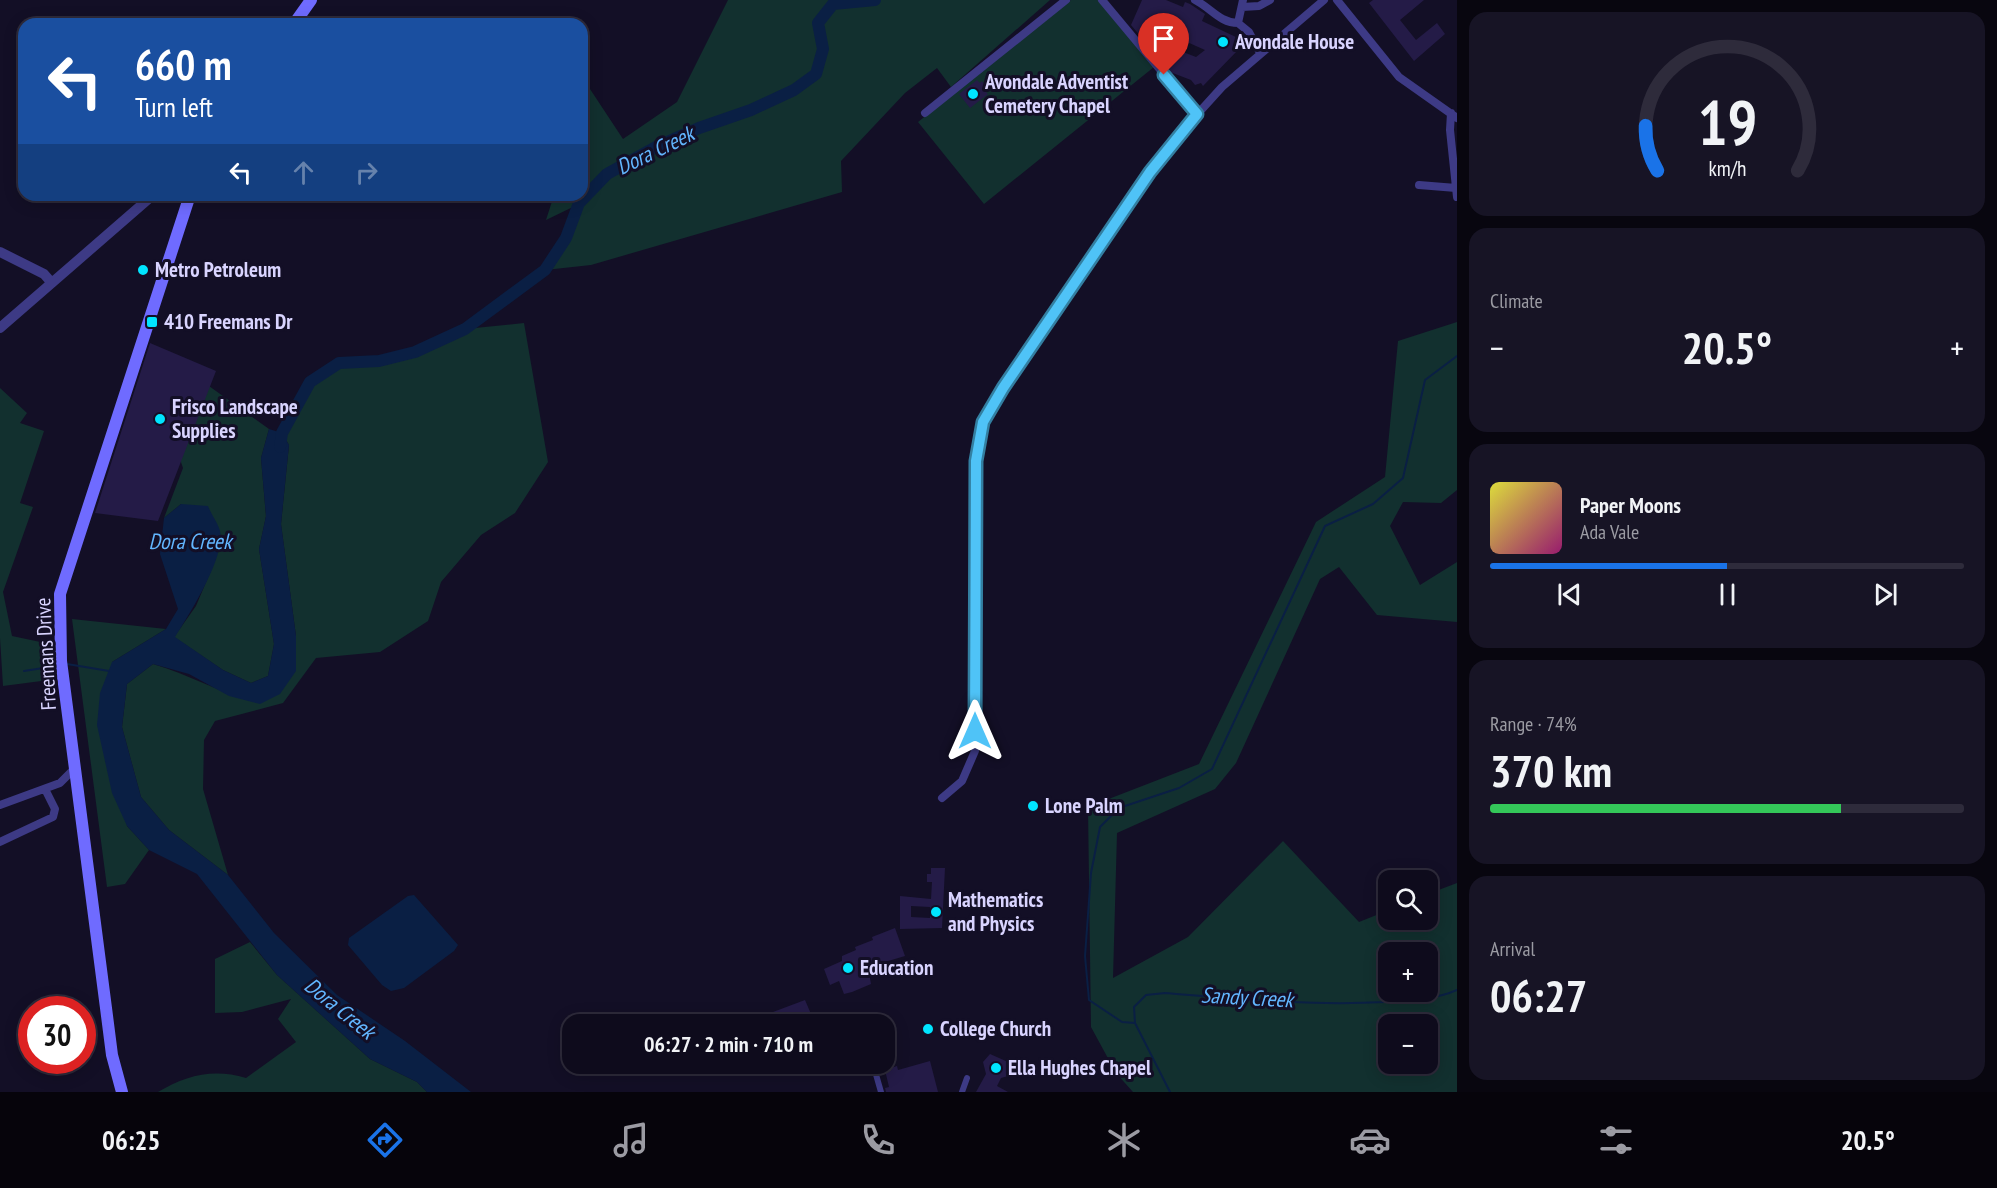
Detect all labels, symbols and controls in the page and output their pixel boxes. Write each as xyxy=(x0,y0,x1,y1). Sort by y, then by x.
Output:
pin xyxy=(1138,13,1189,75)
icon: arrive xyxy=(1147,22,1180,55)
place label: Avondale House xyxy=(1234,28,1354,55)
marker: Avondale House xyxy=(1216,35,1230,49)
text: 660 m xyxy=(135,37,232,92)
icon: left xyxy=(36,42,114,120)
place label: Avondale Adventist Cemetery Chapel xyxy=(984,68,1128,119)
text: 19 xyxy=(1697,81,1757,162)
marker: Avondale Adventist Cemetery Chapel xyxy=(966,87,980,101)
text: Turn left xyxy=(135,90,213,124)
water label: Dora Creek xyxy=(612,118,701,181)
text: km/h xyxy=(1708,154,1746,182)
icon: left xyxy=(224,156,257,189)
icon: ahead xyxy=(287,156,320,189)
icon: right xyxy=(350,156,383,189)
place label: Metro Petroleum xyxy=(155,256,281,283)
marker: Metro Petroleum xyxy=(136,263,150,277)
text: Climate xyxy=(1490,288,1543,314)
place label: 410 Freemans Dr xyxy=(164,308,293,335)
marker: 410 Freemans Dr xyxy=(145,315,159,329)
text: 20.5° xyxy=(1682,318,1772,376)
text: − xyxy=(1490,326,1504,369)
text: + xyxy=(1950,326,1964,369)
place label: Frisco Landscape Supplies xyxy=(172,393,298,444)
marker: Frisco Landscape Supplies xyxy=(153,412,167,426)
text: Paper Moons xyxy=(1580,491,1681,519)
text: Ada Vale xyxy=(1580,519,1639,545)
water label: Dora Creek xyxy=(149,527,234,555)
icon: previous xyxy=(1553,578,1586,611)
icon: pause xyxy=(1711,578,1744,611)
icon: next xyxy=(1869,578,1902,611)
street label: Freemans Drive xyxy=(29,597,62,711)
position arrow xyxy=(943,699,1007,763)
text: Range · 74% xyxy=(1490,711,1577,737)
text: 370 km xyxy=(1490,741,1612,799)
place label: Lone Palm xyxy=(1045,792,1123,819)
marker: Lone Palm xyxy=(1026,799,1040,813)
map controls xyxy=(1378,870,1438,1074)
button: search xyxy=(1378,870,1438,930)
place label: Mathematics and Physics xyxy=(948,886,1043,937)
marker: Mathematics and Physics xyxy=(929,905,943,919)
text: Arrival xyxy=(1490,936,1535,962)
button: + xyxy=(1378,942,1438,1002)
place label: Education xyxy=(860,954,933,981)
marker: Education xyxy=(841,961,855,975)
text: 06:27 xyxy=(1490,966,1587,1024)
water label: Dora Creek xyxy=(299,971,383,1047)
water label: Sandy Creek xyxy=(1200,981,1296,1014)
speed limit sign: 30 xyxy=(18,996,96,1074)
button: − xyxy=(1378,1014,1438,1074)
place label: College Church xyxy=(940,1015,1051,1042)
marker: College Church xyxy=(921,1022,935,1036)
text: 06:27 · 2 min · 710 m xyxy=(644,1030,813,1058)
place label: Ella Hughes Chapel xyxy=(1008,1054,1152,1081)
marker: Ella Hughes Chapel xyxy=(989,1061,1003,1075)
icon: directions xyxy=(364,1119,406,1161)
icon: music xyxy=(610,1119,652,1161)
icon: phone xyxy=(857,1119,899,1161)
icon: climate xyxy=(1103,1119,1145,1161)
icon: car xyxy=(1349,1119,1391,1161)
icon: filters xyxy=(1595,1119,1637,1161)
text: 06:25 xyxy=(102,1123,160,1157)
text: 20.5° xyxy=(1841,1123,1895,1157)

